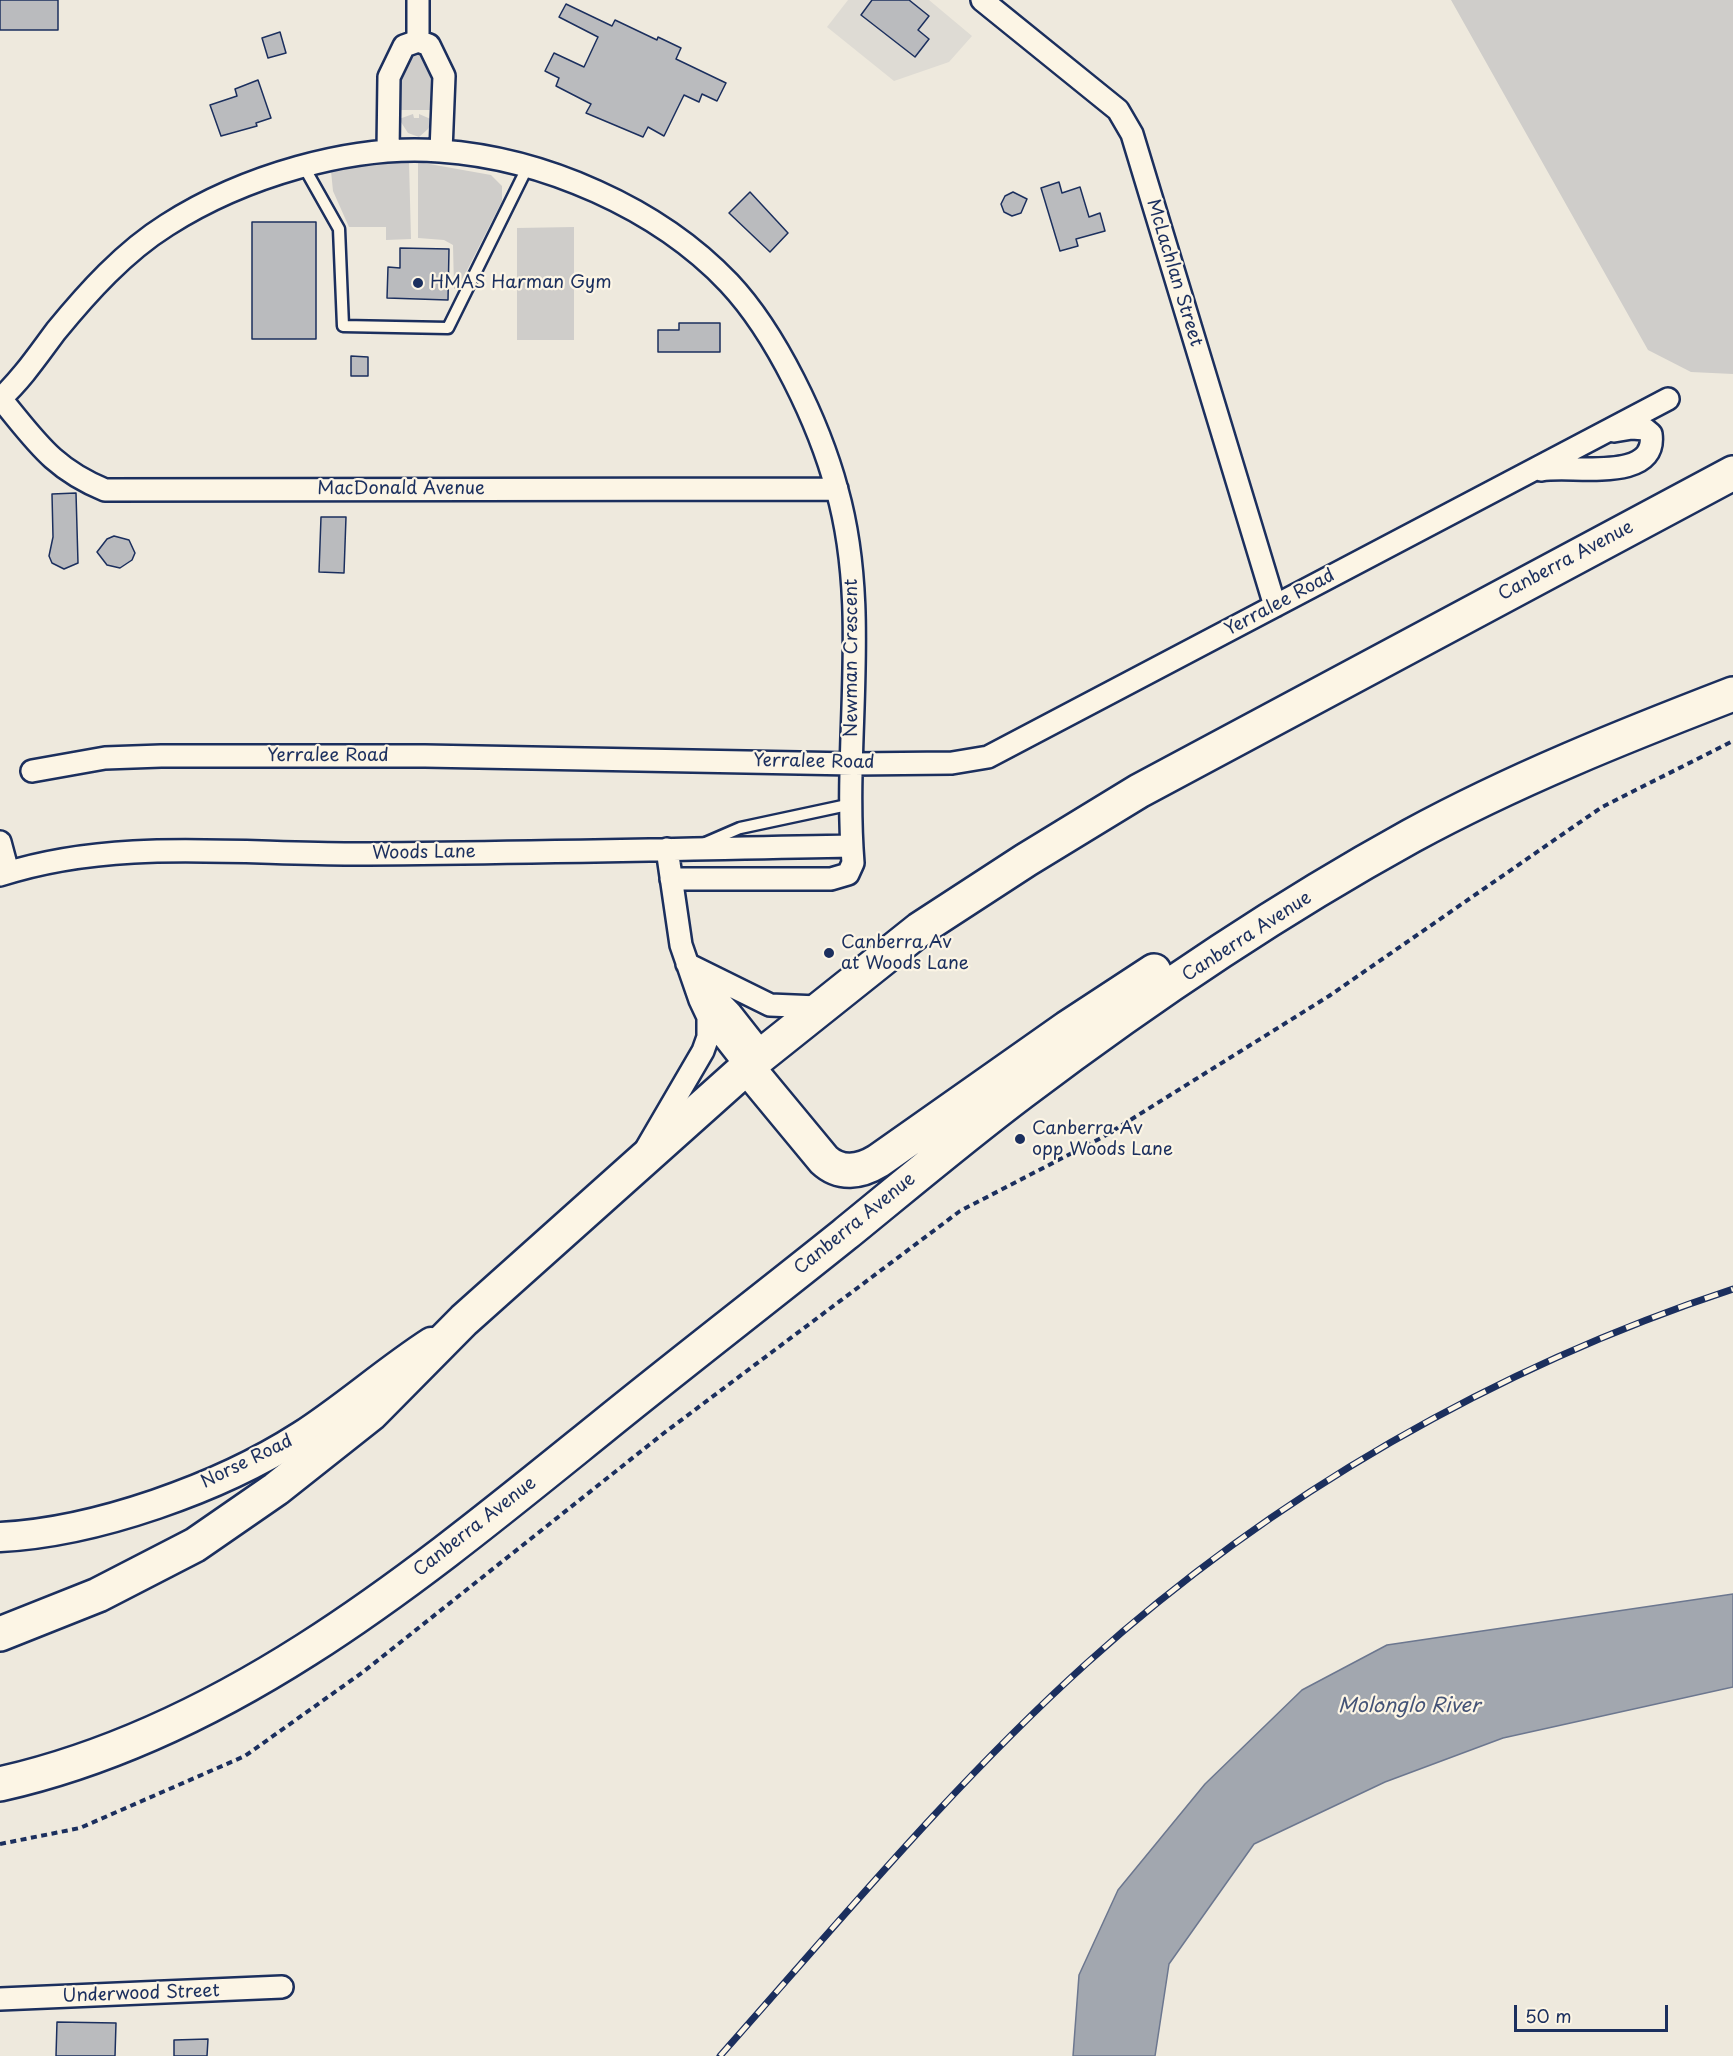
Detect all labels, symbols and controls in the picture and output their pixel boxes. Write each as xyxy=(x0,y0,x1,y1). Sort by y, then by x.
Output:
street label: McLachlan Street xyxy=(1141,197,1207,349)
place label: HMAS Harman Gym xyxy=(430,272,612,294)
marker: HMAS Harman Gym xyxy=(411,276,425,290)
street label: MacDonald Avenue xyxy=(317,478,485,500)
street label: Canberra Avenue xyxy=(1495,516,1637,606)
street label: Yerralee Road xyxy=(1221,565,1339,641)
street label: Newman Crescent xyxy=(841,579,863,737)
street label: Yerralee Road xyxy=(267,745,389,767)
street label: Yerralee Road xyxy=(753,750,875,774)
street label: Woods Lane xyxy=(372,841,476,865)
street label: Canberra Avenue xyxy=(1178,887,1316,987)
place label: Canberra Av at Woods Lane xyxy=(841,932,969,974)
marker: Canberra Av at Woods Lane xyxy=(822,946,836,960)
place label: Canberra Av opp Woods Lane xyxy=(1032,1118,1173,1160)
marker: Canberra Av opp Woods Lane xyxy=(1013,1132,1027,1146)
street label: Canberra Avenue xyxy=(790,1169,920,1279)
street label: Norse Road xyxy=(198,1431,296,1493)
street label: Canberra Avenue xyxy=(409,1472,541,1582)
water label: Molonglo River xyxy=(1338,1694,1480,1718)
street label: Underwood Street xyxy=(62,1980,220,2008)
scale bar xyxy=(1517,1993,1672,2031)
text: 50 m xyxy=(1525,2002,1572,2029)

